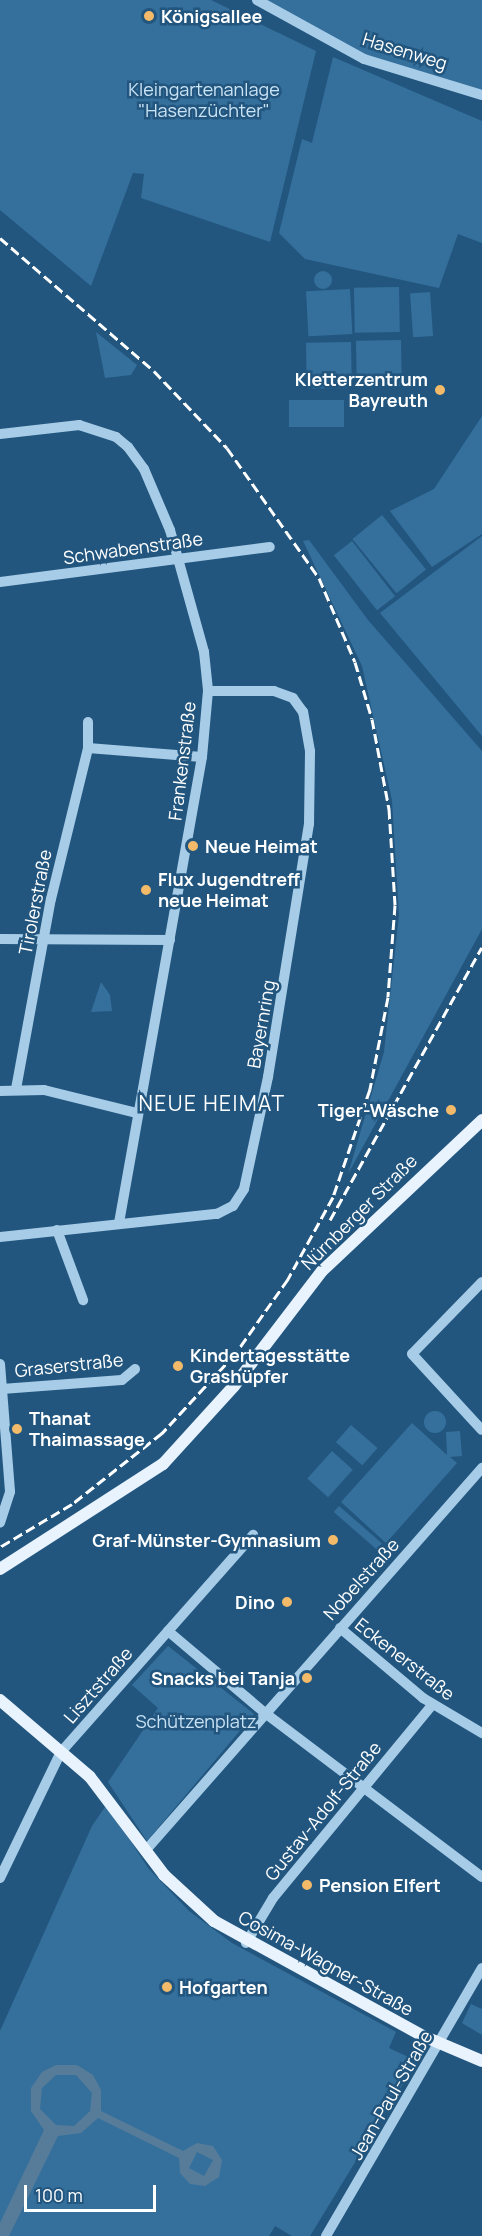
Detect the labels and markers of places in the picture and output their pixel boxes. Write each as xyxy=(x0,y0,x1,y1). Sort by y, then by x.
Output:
place label: Königsallee xyxy=(161,5,262,27)
marker: Königsallee xyxy=(142,9,156,23)
place label: Kletterzentrum Bayreuth xyxy=(295,369,428,412)
marker: Kletterzentrum Bayreuth xyxy=(433,383,447,397)
place label: Neue Heimat xyxy=(205,835,318,857)
marker: Neue Heimat xyxy=(186,839,200,853)
place label: Flux Jugendtreff neue Heimat xyxy=(158,869,300,912)
marker: Flux Jugendtreff neue Heimat xyxy=(139,883,153,897)
place label: Tiger-Wäsche xyxy=(318,1099,439,1121)
marker: Tiger-Wäsche xyxy=(444,1103,458,1117)
place label: Kindertagesstätte Grashüpfer xyxy=(190,1345,350,1388)
marker: Kindertagesstätte Grashüpfer xyxy=(171,1359,185,1373)
place label: Thanat Thaimassage xyxy=(29,1408,145,1450)
marker: Thanat Thaimassage xyxy=(10,1422,24,1436)
place label: Graf-Münster-Gymnasium xyxy=(92,1529,321,1551)
marker: Graf-Münster-Gymnasium xyxy=(326,1533,340,1547)
place label: Dino xyxy=(235,1591,275,1613)
marker: Dino xyxy=(280,1595,294,1609)
place label: Snacks bei Tanja xyxy=(151,1667,295,1689)
marker: Snacks bei Tanja xyxy=(300,1671,314,1685)
place label: Pension Elfert xyxy=(319,1874,441,1896)
marker: Pension Elfert xyxy=(300,1878,314,1892)
place label: Hofgarten xyxy=(179,1976,268,1998)
marker: Hofgarten xyxy=(160,1980,174,1994)

